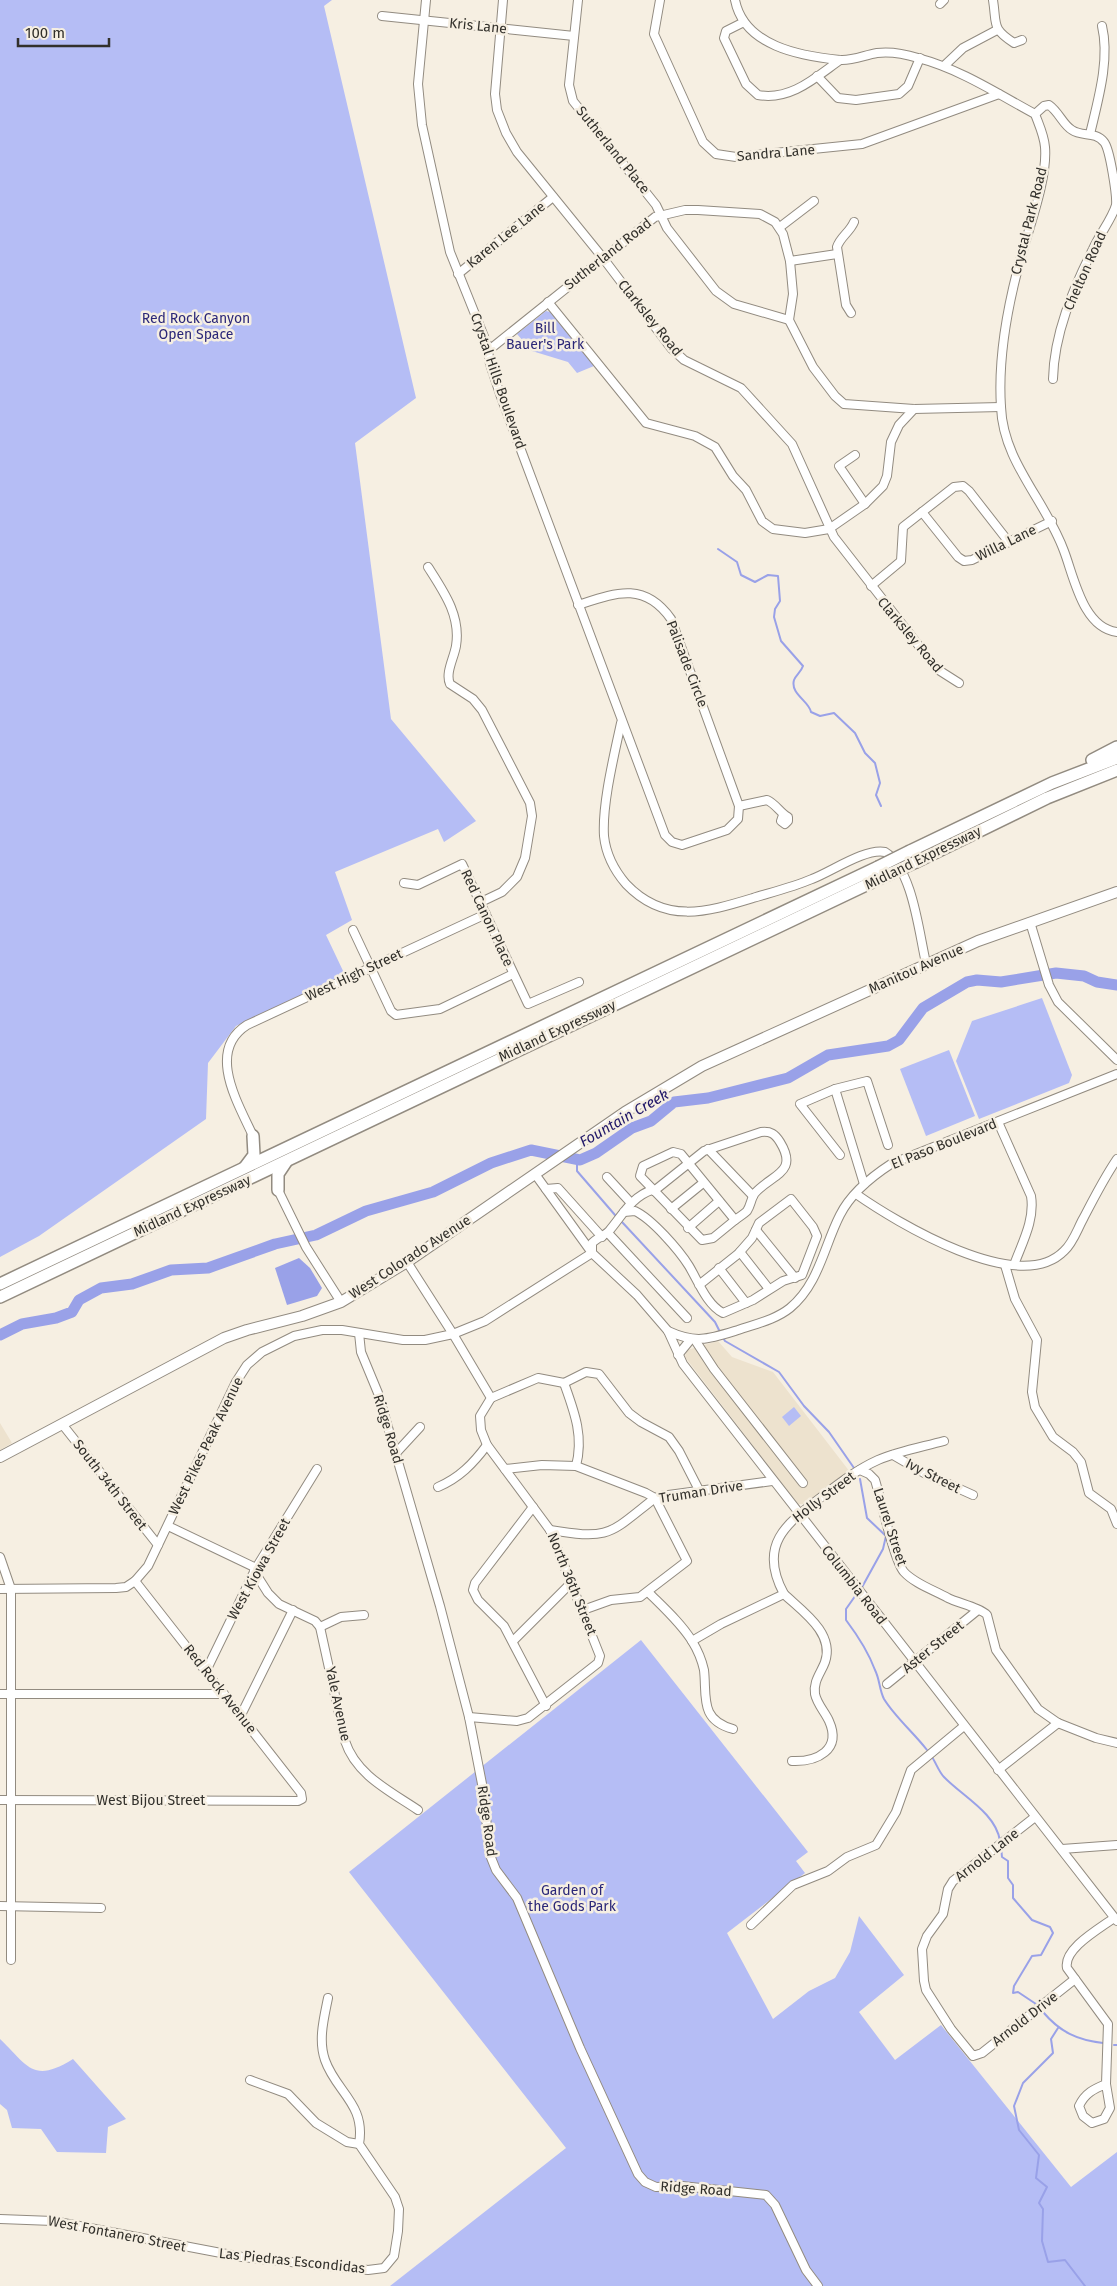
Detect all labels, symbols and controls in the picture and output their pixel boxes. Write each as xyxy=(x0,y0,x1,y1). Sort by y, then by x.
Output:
scale bar xyxy=(18,15,109,47)
street label: Kris Lane xyxy=(448,15,508,37)
text: 100 m xyxy=(25,24,65,42)
street label: Sutherland Place xyxy=(573,103,653,197)
street label: Sandra Lane xyxy=(736,141,816,165)
street label: Crystal Park Road xyxy=(1007,166,1051,276)
street label: Karen Lee Lane xyxy=(463,198,549,272)
street label: Sutherland Road xyxy=(561,215,655,293)
street label: Chelton Road xyxy=(1060,229,1110,313)
street label: Clarksley Road xyxy=(614,277,686,359)
park label: Red Rock Canyon Open Space xyxy=(142,310,250,343)
street label: Crystal Hills Boulevard xyxy=(467,311,529,451)
park label: Bill Bauer's Park xyxy=(506,320,585,353)
street label: Willa Lane xyxy=(973,521,1039,565)
street label: Clarksley Road xyxy=(874,594,946,676)
street label: Palisade Circle xyxy=(663,618,711,710)
street label: Midland Expressway xyxy=(862,822,984,894)
street label: Red Canon Place xyxy=(457,867,517,969)
street label: Manitou Avenue xyxy=(866,940,966,998)
street label: West High Street xyxy=(303,945,406,1005)
street label: Midland Expressway xyxy=(496,996,618,1066)
water label: Fountain Creek xyxy=(576,1085,672,1151)
street label: El Paso Boulevard xyxy=(889,1115,999,1173)
street label: Midland Expressway xyxy=(131,1171,253,1241)
street label: West Colorado Avenue xyxy=(346,1211,474,1303)
street label: West Pikes Peak Avenue xyxy=(165,1374,247,1518)
street label: Ridge Road xyxy=(369,1392,407,1466)
street label: South 34th Street xyxy=(69,1436,151,1534)
street label: Ivy Street xyxy=(903,1455,964,1498)
street label: Holly Street xyxy=(789,1467,860,1526)
street label: Truman Drive xyxy=(658,1477,744,1507)
street label: Laurel Street xyxy=(869,1486,911,1569)
street label: West Kiowa Street xyxy=(224,1514,295,1623)
street label: North 36th Street xyxy=(544,1530,601,1639)
street label: Columbia Road xyxy=(818,1542,890,1628)
street label: Aster Street xyxy=(899,1616,968,1677)
street label: Red Rock Avenue xyxy=(180,1641,260,1737)
street label: Yale Avenue xyxy=(322,1665,354,1743)
street label: Ridge Road xyxy=(474,1784,500,1858)
street label: West Bijou Street xyxy=(97,1792,206,1809)
street label: Arnold Lane xyxy=(952,1825,1022,1885)
park label: Garden of the Gods Park xyxy=(528,1882,617,1915)
street label: Arnold Drive xyxy=(989,1988,1061,2050)
street label: Ridge Road xyxy=(660,2178,732,2200)
street label: West Fontanero Street xyxy=(46,2212,188,2256)
street label: Las Piedras Escondidas xyxy=(218,2245,366,2277)

